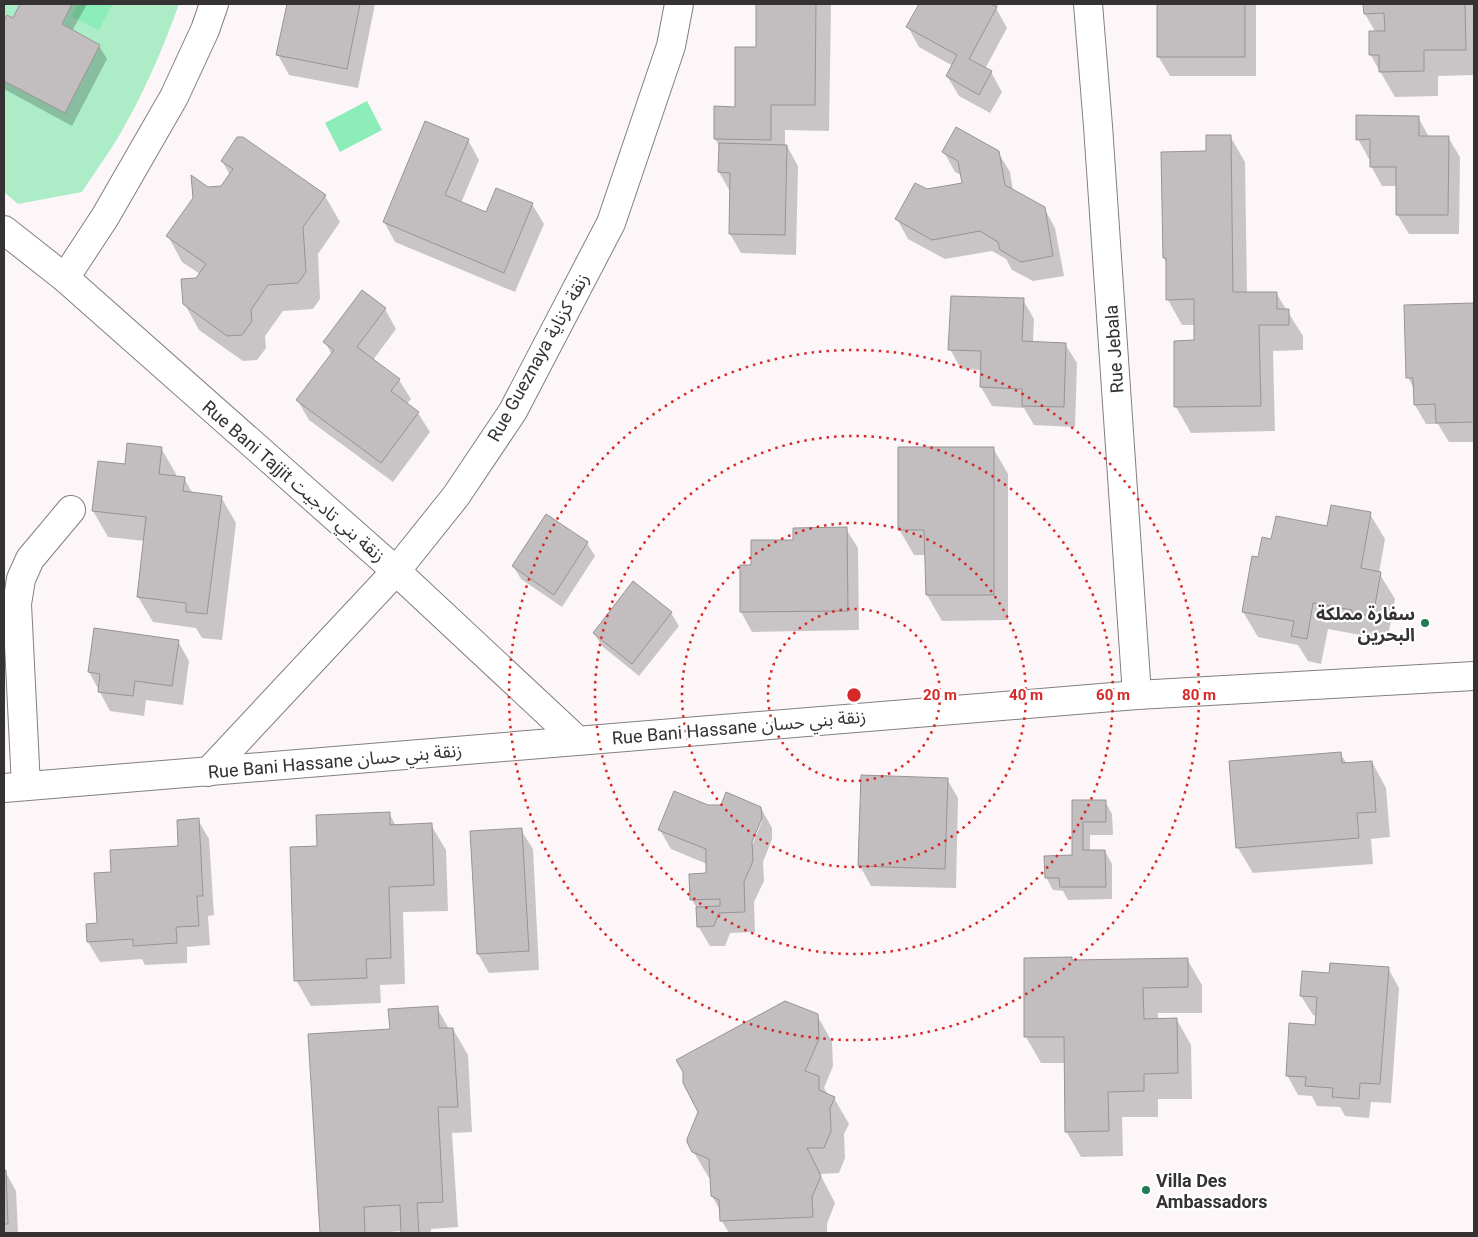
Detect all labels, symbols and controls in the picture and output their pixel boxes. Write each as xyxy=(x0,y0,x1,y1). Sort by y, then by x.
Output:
street label: Rue Gueznaya زنقة كزناية xyxy=(483,269,594,445)
street label: Rue Jebala xyxy=(1100,304,1128,394)
street label: Rue Bani Tajjit زنقة بني تادجيت xyxy=(196,396,390,569)
place label: سفارة مملكة البحرين xyxy=(1316,603,1415,646)
marker: سفارة مملكة البحرين xyxy=(1419,617,1431,629)
centre of rings xyxy=(845,686,863,704)
text: 20 m xyxy=(923,686,957,704)
text: 40 m xyxy=(1009,686,1043,704)
text: 60 m xyxy=(1096,686,1130,704)
text: 80 m xyxy=(1182,686,1216,704)
street label: Rue Bani Hassane زنقة بني حسان xyxy=(611,705,867,752)
street label: Rue Bani Hassane زنقة بني حسان xyxy=(207,739,463,786)
place label: Villa Des Ambassadors xyxy=(1156,1170,1267,1212)
marker: Villa Des Ambassadors xyxy=(1140,1184,1152,1196)

